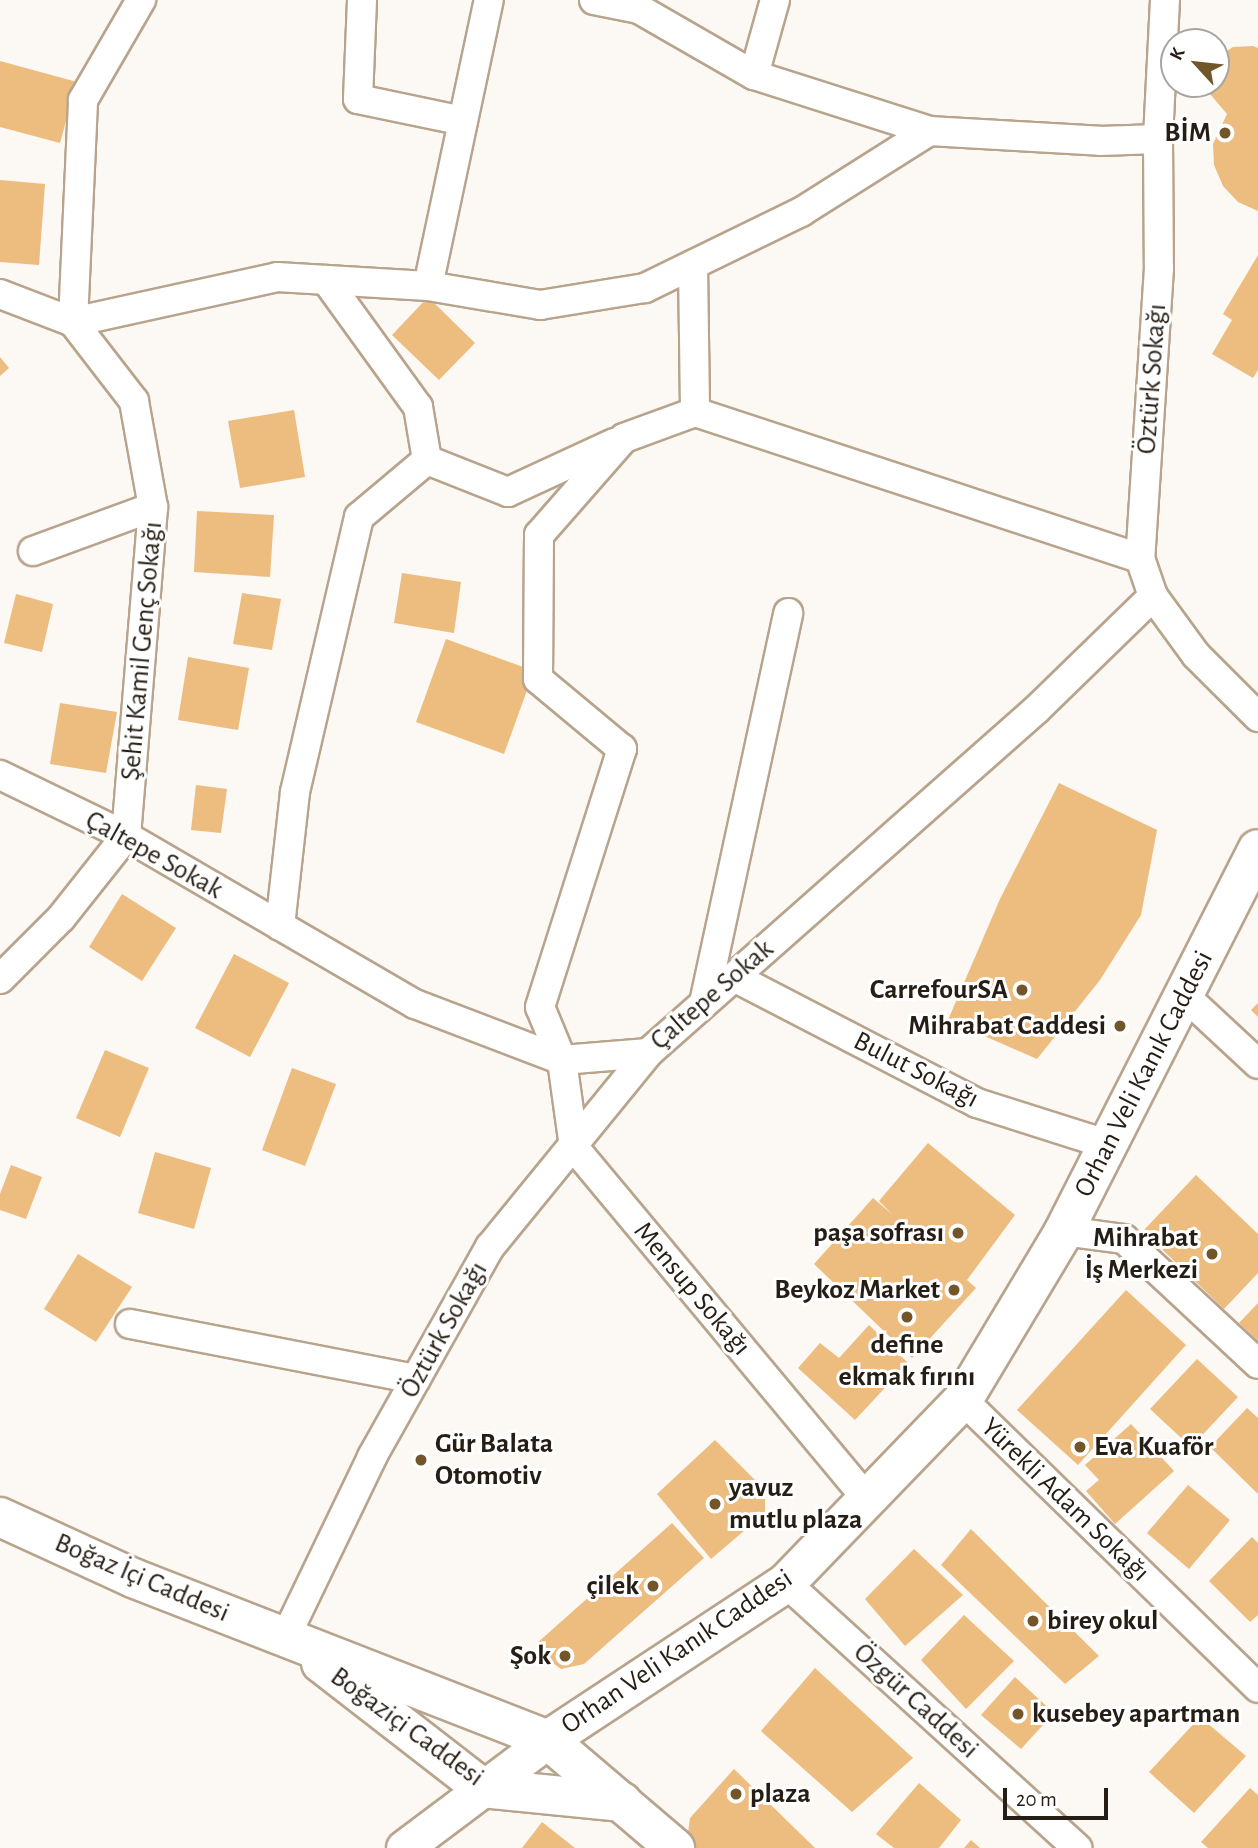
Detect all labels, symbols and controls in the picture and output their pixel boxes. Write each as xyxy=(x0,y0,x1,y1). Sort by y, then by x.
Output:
north arrow xyxy=(1160,28,1230,98)
text: K xyxy=(1167,45,1189,63)
place label: BİM xyxy=(1164,116,1211,150)
marker: BİM xyxy=(1217,125,1233,141)
street label: Öztürk Sokağı xyxy=(1130,303,1174,455)
street label: Şehit Kamil Genç Sokağı xyxy=(114,520,170,782)
street label: Çaltepe Sokak xyxy=(79,803,229,907)
street label: Çaltepe Sokak xyxy=(644,932,780,1058)
street label: Orhan Veli Kanık Caddesi xyxy=(1067,945,1221,1203)
place label: CarrefourSA xyxy=(870,973,1008,1007)
marker: CarrefourSA xyxy=(1014,982,1030,998)
place label: Mihrabat Caddesi xyxy=(908,1009,1106,1043)
marker: Mihrabat Caddesi xyxy=(1112,1018,1128,1034)
street label: Bulut Sokağı xyxy=(848,1024,984,1116)
street label: Mensup Sokağı xyxy=(626,1215,758,1363)
place label: paşa sofrası xyxy=(813,1216,944,1250)
place label: Mihrabat İş Merkezi xyxy=(1085,1221,1198,1287)
marker: paşa sofrası xyxy=(950,1225,966,1241)
marker: Mihrabat İş Merkezi xyxy=(1204,1246,1220,1262)
street label: Öztürk Sokağı xyxy=(393,1256,495,1404)
place label: Beykoz Market xyxy=(774,1273,940,1307)
marker: Beykoz Market xyxy=(946,1282,962,1298)
marker: define ekmak fırını xyxy=(899,1309,915,1325)
place label: define ekmak fırını xyxy=(839,1328,975,1394)
street label: Yürekli Adam Sokağı xyxy=(974,1411,1156,1589)
place label: Gür Balata Otomotiv xyxy=(435,1427,553,1493)
place label: Eva Kuaför xyxy=(1094,1430,1214,1464)
marker: Eva Kuaför xyxy=(1072,1439,1088,1455)
marker: Gür Balata Otomotiv xyxy=(413,1452,429,1468)
place label: yavuz mutlu plaza xyxy=(729,1471,863,1537)
marker: yavuz mutlu plaza xyxy=(707,1496,723,1512)
street label: Boğaz İçi Caddesi xyxy=(50,1526,234,1630)
street label: Orhan Veli Kanık Caddesi xyxy=(555,1562,799,1742)
place label: çilek xyxy=(587,1569,639,1603)
marker: çilek xyxy=(645,1578,661,1594)
place label: birey okul xyxy=(1047,1604,1158,1638)
marker: birey okul xyxy=(1025,1613,1041,1629)
street label: Özgür Caddesi xyxy=(846,1636,986,1766)
place label: Şok xyxy=(510,1639,551,1673)
marker: Şok xyxy=(557,1648,573,1664)
street label: Boğaziçi Caddesi xyxy=(324,1660,490,1794)
place label: kusebey apartman xyxy=(1032,1697,1240,1731)
marker: kusebey apartman xyxy=(1010,1706,1026,1722)
scale bar xyxy=(1006,1774,1111,1818)
place label: plaza xyxy=(750,1777,811,1811)
marker: plaza xyxy=(728,1786,744,1802)
text: 20 m xyxy=(1016,1789,1057,1810)

